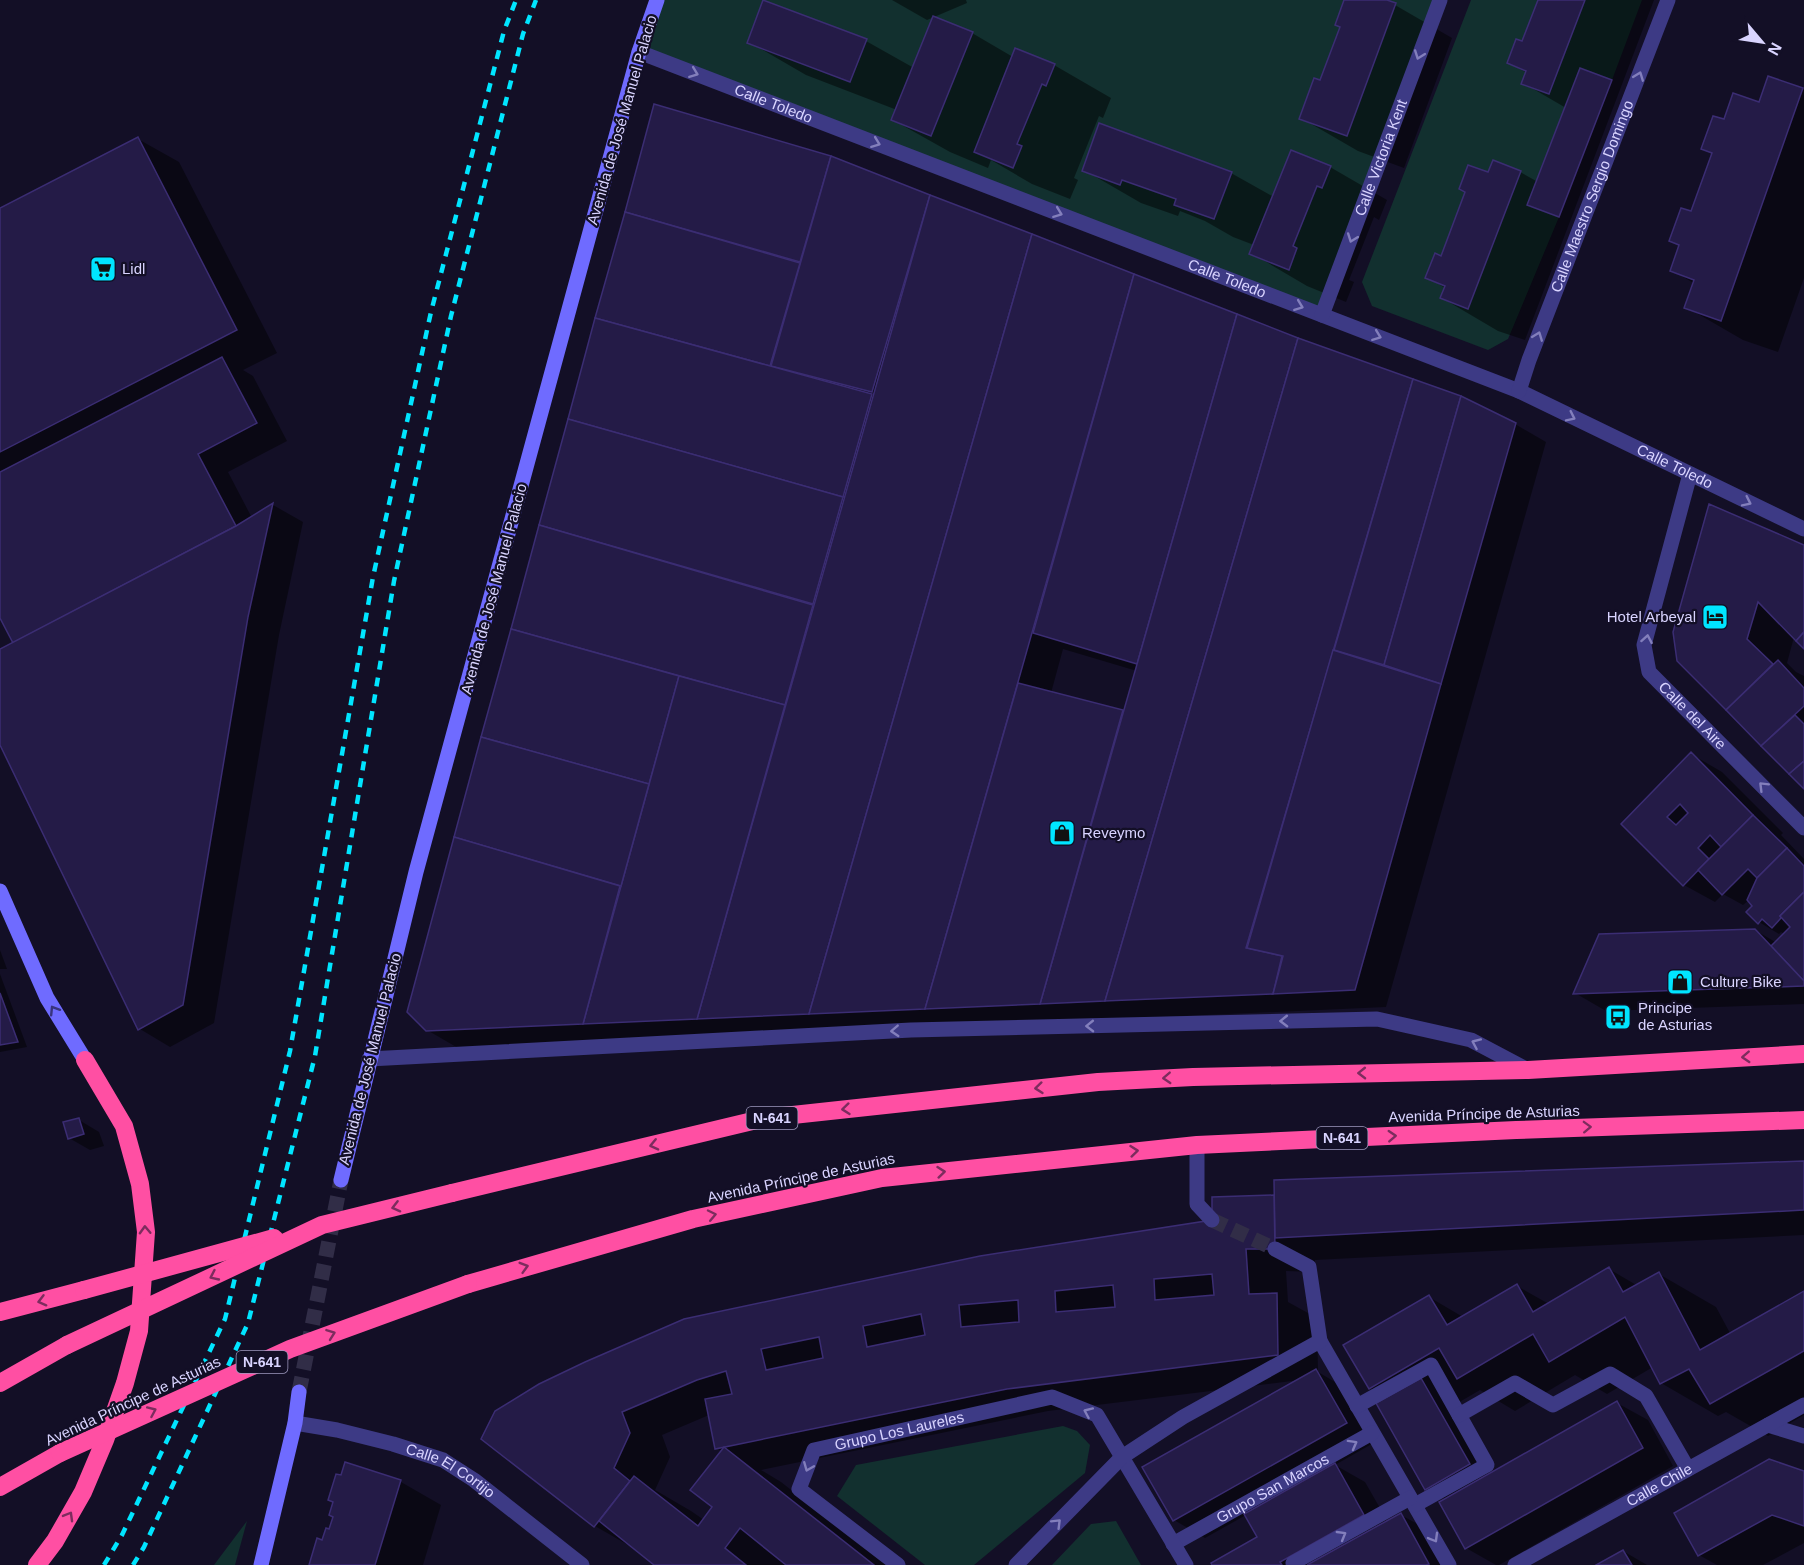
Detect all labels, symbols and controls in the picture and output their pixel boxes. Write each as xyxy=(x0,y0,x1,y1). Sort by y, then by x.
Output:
north arrow xyxy=(1732,12,1792,72)
street label: Avenida de José Manuel Palacio xyxy=(583,13,660,227)
text: N xyxy=(1764,40,1785,58)
one-way arrow xyxy=(1414,49,1427,60)
one-way arrow xyxy=(688,66,699,78)
one-way arrow xyxy=(1632,71,1644,82)
street label: Calle Toledo xyxy=(732,81,815,126)
street label: Calle Victoria Kent xyxy=(1351,96,1410,218)
street label: Calle Maestro Sergio Domingo xyxy=(1547,98,1636,295)
one-way arrow xyxy=(870,136,881,148)
one-way arrow xyxy=(1052,206,1063,219)
one-way arrow xyxy=(1346,232,1359,243)
supermarket icon: Lidl xyxy=(88,254,118,284)
street label: Calle Toledo xyxy=(1186,255,1269,301)
place label: Lidl xyxy=(122,260,145,277)
one-way arrow xyxy=(1292,299,1303,311)
one-way arrow xyxy=(1370,329,1381,341)
one-way arrow xyxy=(1531,331,1544,342)
one-way arrow xyxy=(1565,409,1576,421)
street label: Calle Toledo xyxy=(1634,440,1716,492)
street label: Avenida de José Manuel Palacio xyxy=(457,482,530,696)
one-way arrow xyxy=(1740,494,1751,506)
hotel icon: Hotel Arbeyal xyxy=(1700,602,1730,632)
place label: Hotel Arbeyal xyxy=(1607,608,1696,625)
one-way arrow xyxy=(1640,634,1653,644)
street label: Calle del Aire xyxy=(1655,678,1730,753)
one-way arrow xyxy=(1759,783,1770,794)
shop icon: Reveymo xyxy=(1047,818,1077,848)
place label: Reveymo xyxy=(1082,824,1145,841)
street label: Avenida de José Manuel Palacio xyxy=(335,951,404,1166)
shop icon: Culture Bike xyxy=(1665,967,1695,997)
place label: Culture Bike xyxy=(1700,973,1782,990)
place label: Principe de Asturias xyxy=(1638,999,1712,1033)
bus stop icon: Principe de Asturias xyxy=(1603,1002,1633,1032)
one-way arrow xyxy=(50,1006,62,1016)
one-way arrow xyxy=(1280,1015,1289,1028)
one-way arrow xyxy=(1085,1020,1094,1032)
one-way arrow xyxy=(890,1025,899,1038)
one-way arrow xyxy=(1472,1039,1483,1051)
one-way arrow xyxy=(1741,1051,1750,1064)
one-way arrow xyxy=(1358,1067,1367,1080)
one-way arrow xyxy=(1163,1071,1172,1084)
one-way arrow xyxy=(1035,1081,1044,1094)
street label: Avenida Príncipe de Asturias xyxy=(1388,1102,1580,1125)
one-way arrow xyxy=(841,1103,850,1115)
road number: N-641 xyxy=(746,1107,798,1129)
one-way arrow xyxy=(1582,1121,1591,1134)
road number: N-641 xyxy=(1316,1127,1368,1149)
one-way arrow xyxy=(1387,1129,1396,1142)
one-way arrow xyxy=(649,1137,659,1150)
one-way arrow xyxy=(1130,1145,1139,1158)
street label: Avenida Príncipe de Asturias xyxy=(705,1149,896,1206)
one-way arrow xyxy=(936,1166,945,1178)
one-way arrow xyxy=(391,1200,401,1213)
one-way arrow xyxy=(707,1209,717,1222)
one-way arrow xyxy=(138,1225,151,1234)
one-way arrow xyxy=(518,1262,529,1274)
one-way arrow xyxy=(210,1268,221,1280)
one-way arrow xyxy=(37,1294,48,1306)
one-way arrow xyxy=(325,1329,336,1341)
road number: N-641 xyxy=(236,1351,288,1373)
street label: Avenida Príncipe de Asturias xyxy=(42,1352,223,1449)
one-way arrow xyxy=(146,1407,157,1419)
one-way arrow xyxy=(1083,1407,1094,1419)
street label: Grupo Los Laureles xyxy=(833,1408,965,1453)
street label: Calle El Cortijo xyxy=(404,1440,498,1501)
one-way arrow xyxy=(1347,1440,1357,1451)
street label: Grupo San Marcos xyxy=(1213,1450,1331,1526)
one-way arrow xyxy=(803,1460,815,1471)
street label: Calle Chile xyxy=(1623,1460,1695,1510)
one-way arrow xyxy=(62,1512,73,1522)
one-way arrow xyxy=(1050,1520,1061,1530)
one-way arrow xyxy=(1336,1531,1346,1543)
one-way arrow xyxy=(1426,1532,1438,1542)

